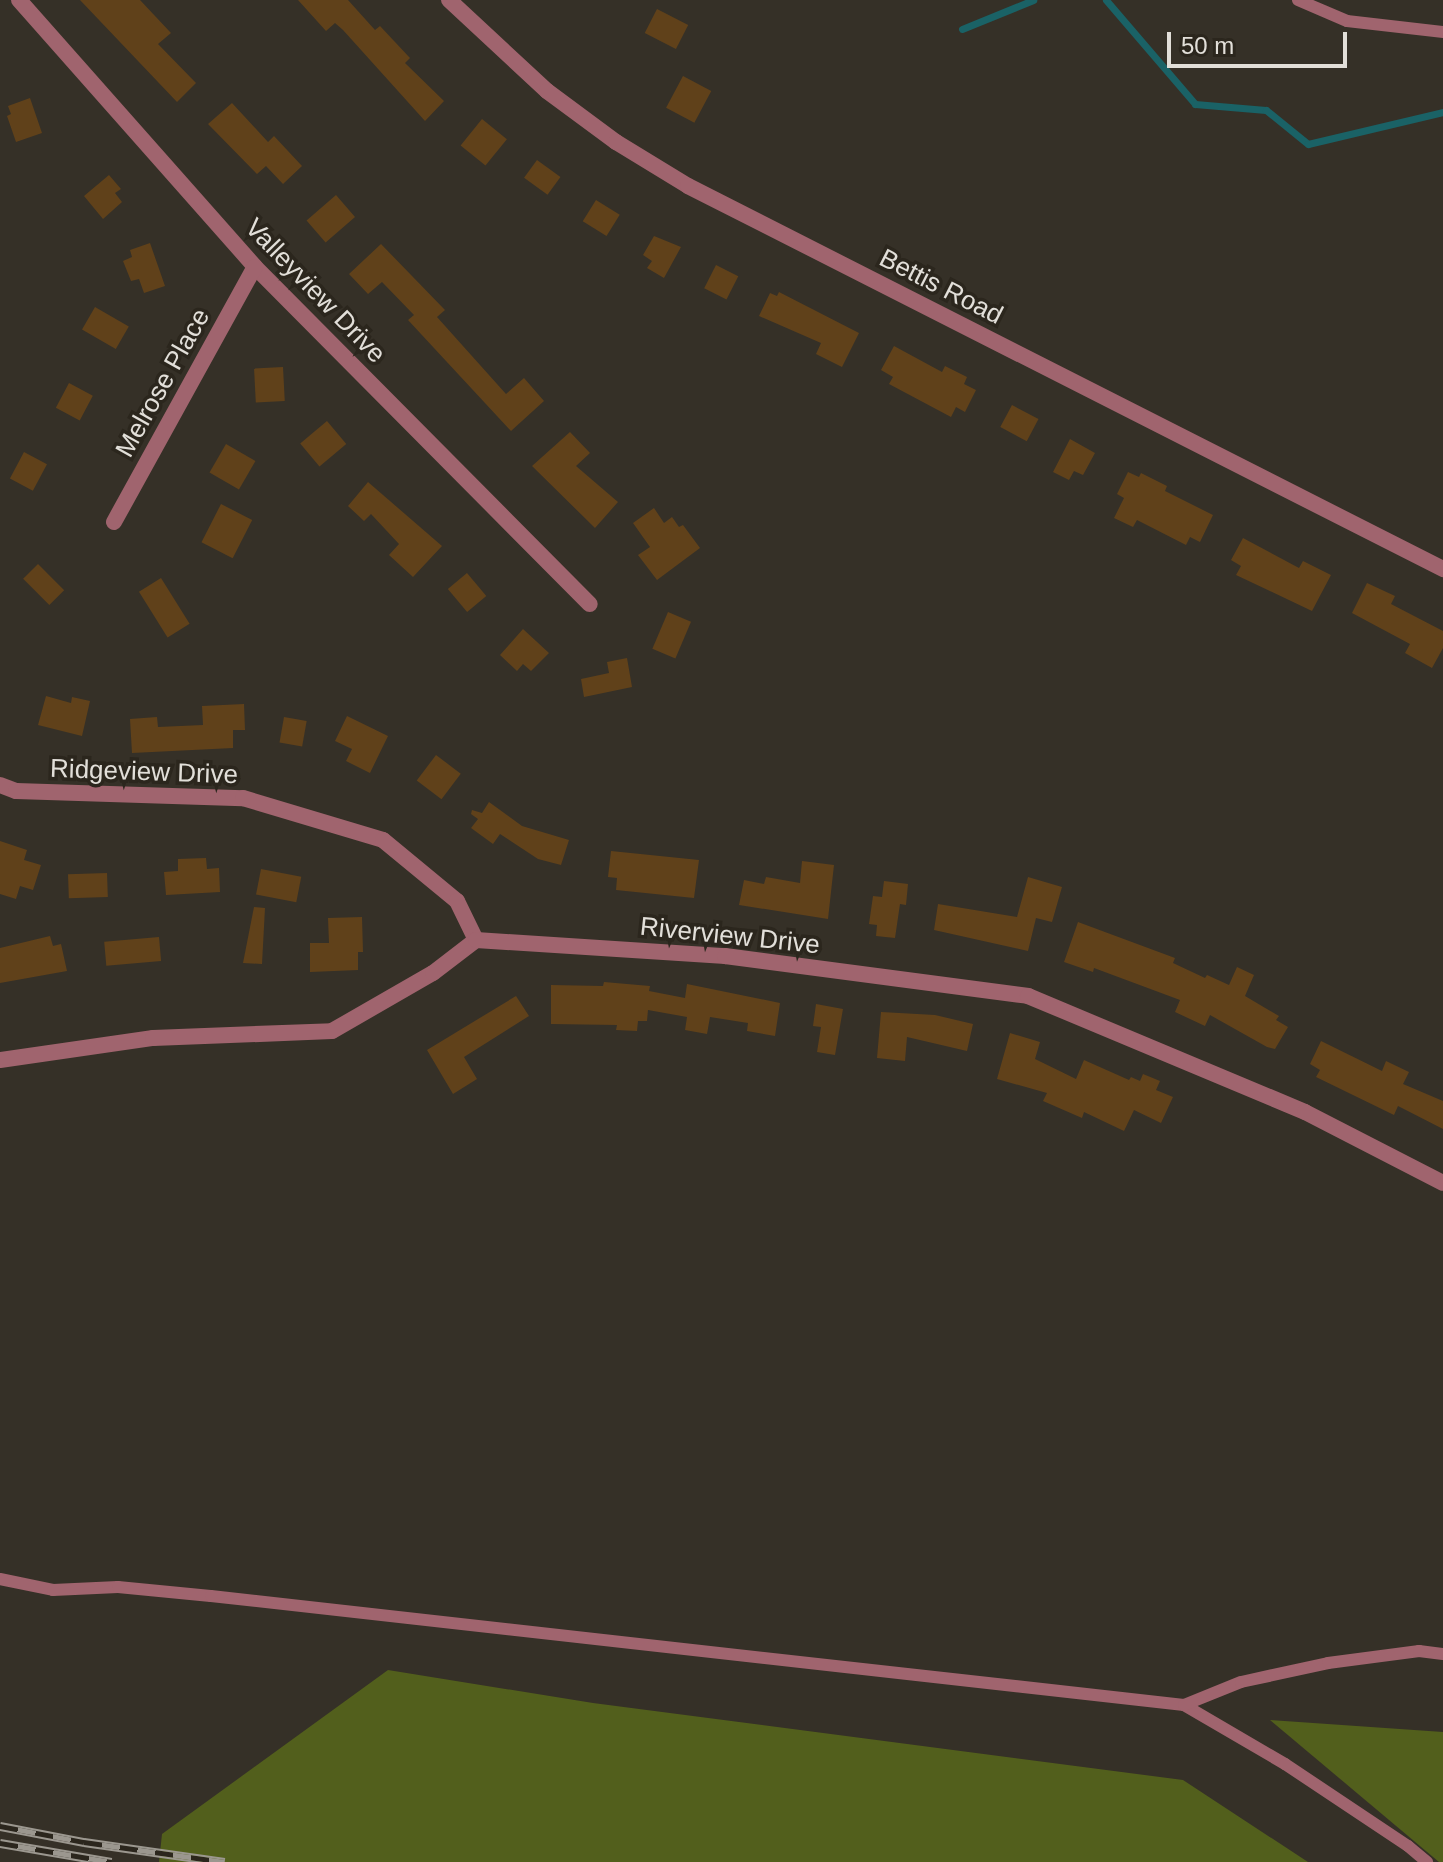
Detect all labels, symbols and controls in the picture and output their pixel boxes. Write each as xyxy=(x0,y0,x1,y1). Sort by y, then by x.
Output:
scale bar xyxy=(1171,16,1351,66)
text: 50 m xyxy=(1181,32,1234,59)
street label: Valleyview Drive xyxy=(238,212,392,370)
street label: Bettis Road xyxy=(874,243,1008,331)
street label: Melrose Place xyxy=(109,303,217,463)
street label: Ridgeview Drive xyxy=(50,753,238,791)
street label: Riverview Drive xyxy=(639,911,821,961)

